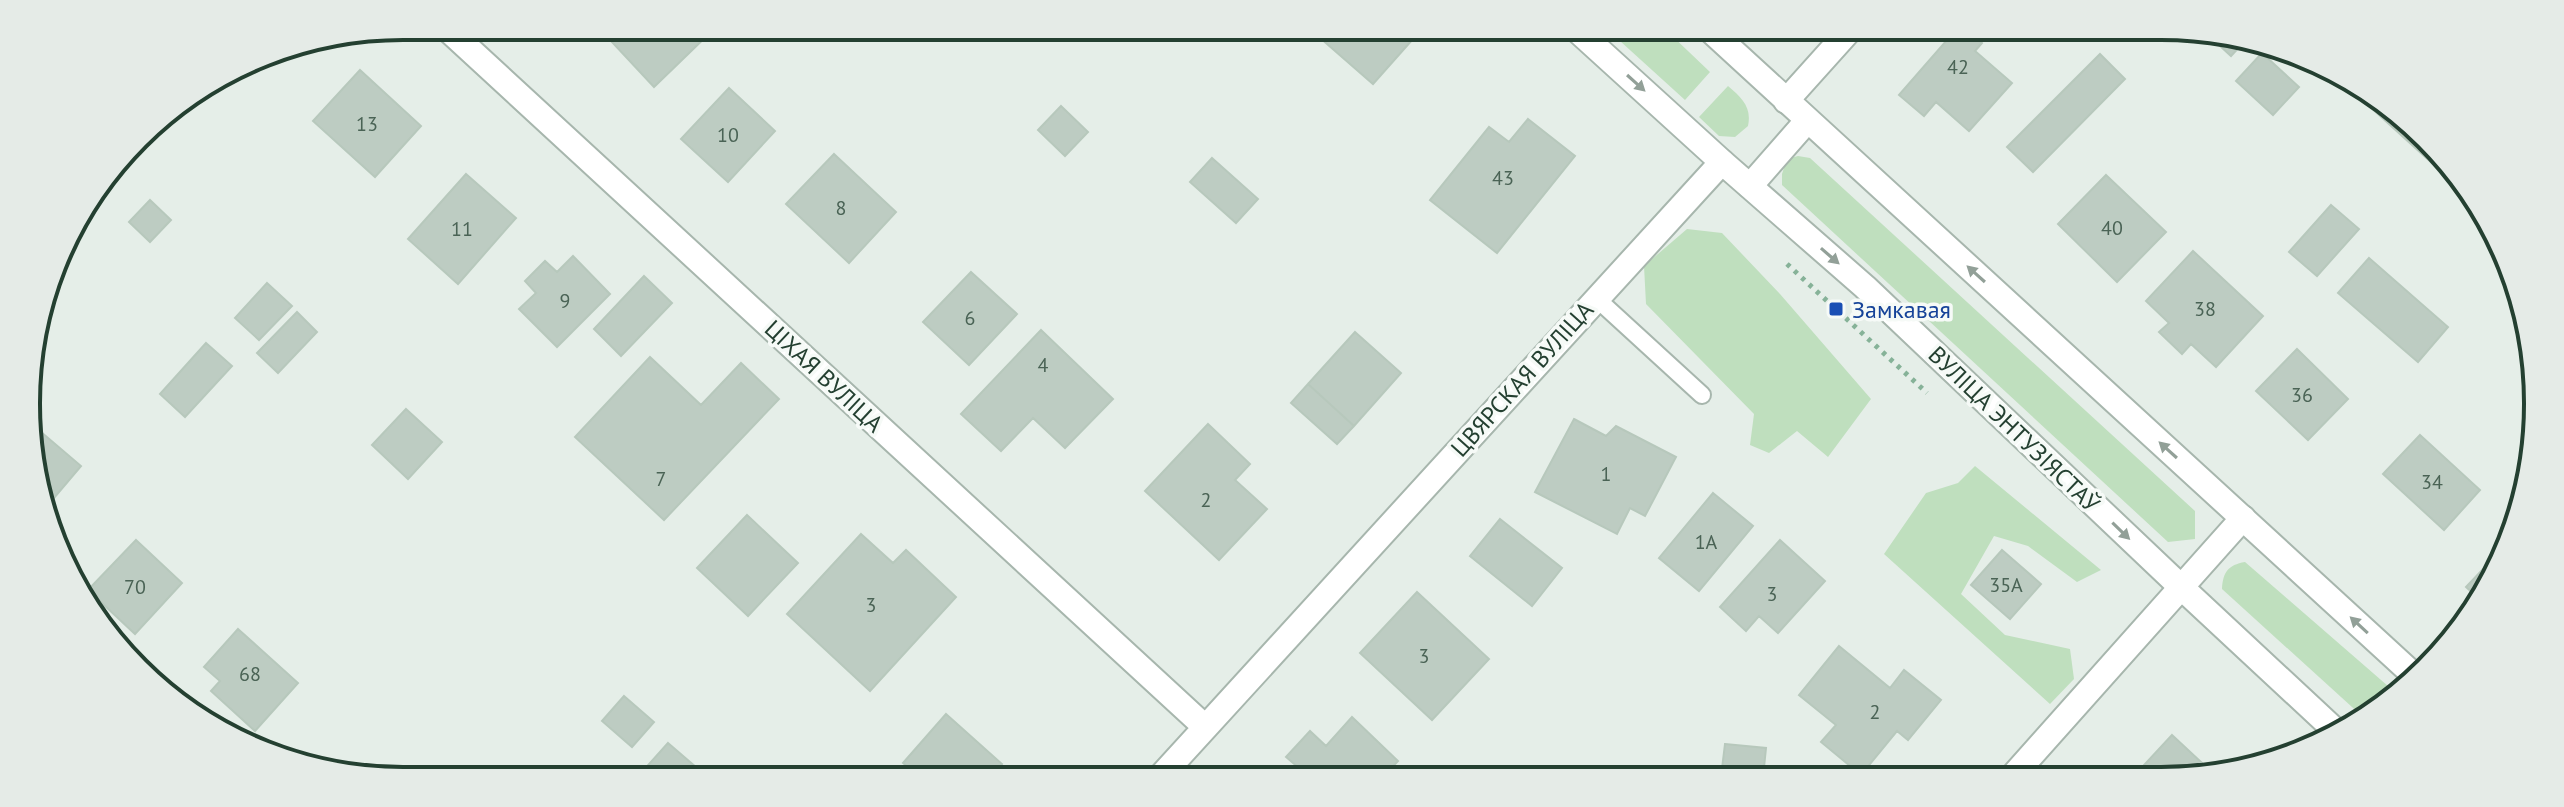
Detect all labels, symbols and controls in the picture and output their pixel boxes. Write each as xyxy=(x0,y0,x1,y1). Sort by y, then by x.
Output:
house number: 42 xyxy=(1947,54,1969,80)
one-way arrow xyxy=(1626,74,1645,92)
house number: 13 xyxy=(356,111,378,137)
house number: 10 xyxy=(717,122,739,148)
house number: 43 xyxy=(1492,165,1514,191)
house number: 8 xyxy=(836,195,846,221)
house number: 40 xyxy=(2101,215,2123,241)
house number: 11 xyxy=(451,216,473,242)
one-way arrow xyxy=(1820,247,1839,265)
one-way arrow xyxy=(1966,266,1985,284)
house number: 9 xyxy=(560,288,570,314)
place label: Замкавая xyxy=(1852,294,1951,325)
street label: ЦВЯРСКАЯ ВУЛІЦА xyxy=(1444,295,1600,463)
house number: 38 xyxy=(2194,296,2216,322)
marker: Замкавая xyxy=(1827,300,1845,318)
house number: 6 xyxy=(965,305,975,331)
street label: ЦІХАЯ ВУЛІЦА xyxy=(758,313,890,439)
street label: ВУЛІЦА ЭНТУЗІЯСТАЎ xyxy=(1922,339,2107,519)
house number: 4 xyxy=(1038,352,1049,378)
house number: 36 xyxy=(2291,382,2313,408)
one-way arrow xyxy=(2158,441,2177,459)
house number: 1 xyxy=(1601,461,1611,487)
house number: 7 xyxy=(656,466,666,492)
house number: 34 xyxy=(2421,469,2443,495)
house number: 2 xyxy=(1201,487,1211,513)
one-way arrow xyxy=(2111,521,2130,539)
house number: 1A xyxy=(1695,529,1718,555)
house number: 35A xyxy=(1989,572,2023,598)
house number: 70 xyxy=(124,574,146,600)
house number: 3 xyxy=(1767,581,1777,607)
house number: 3 xyxy=(866,592,876,618)
one-way arrow xyxy=(2350,617,2369,635)
house number: 3 xyxy=(1419,643,1429,669)
house number: 68 xyxy=(239,661,261,687)
house number: 2 xyxy=(1870,699,1880,725)

